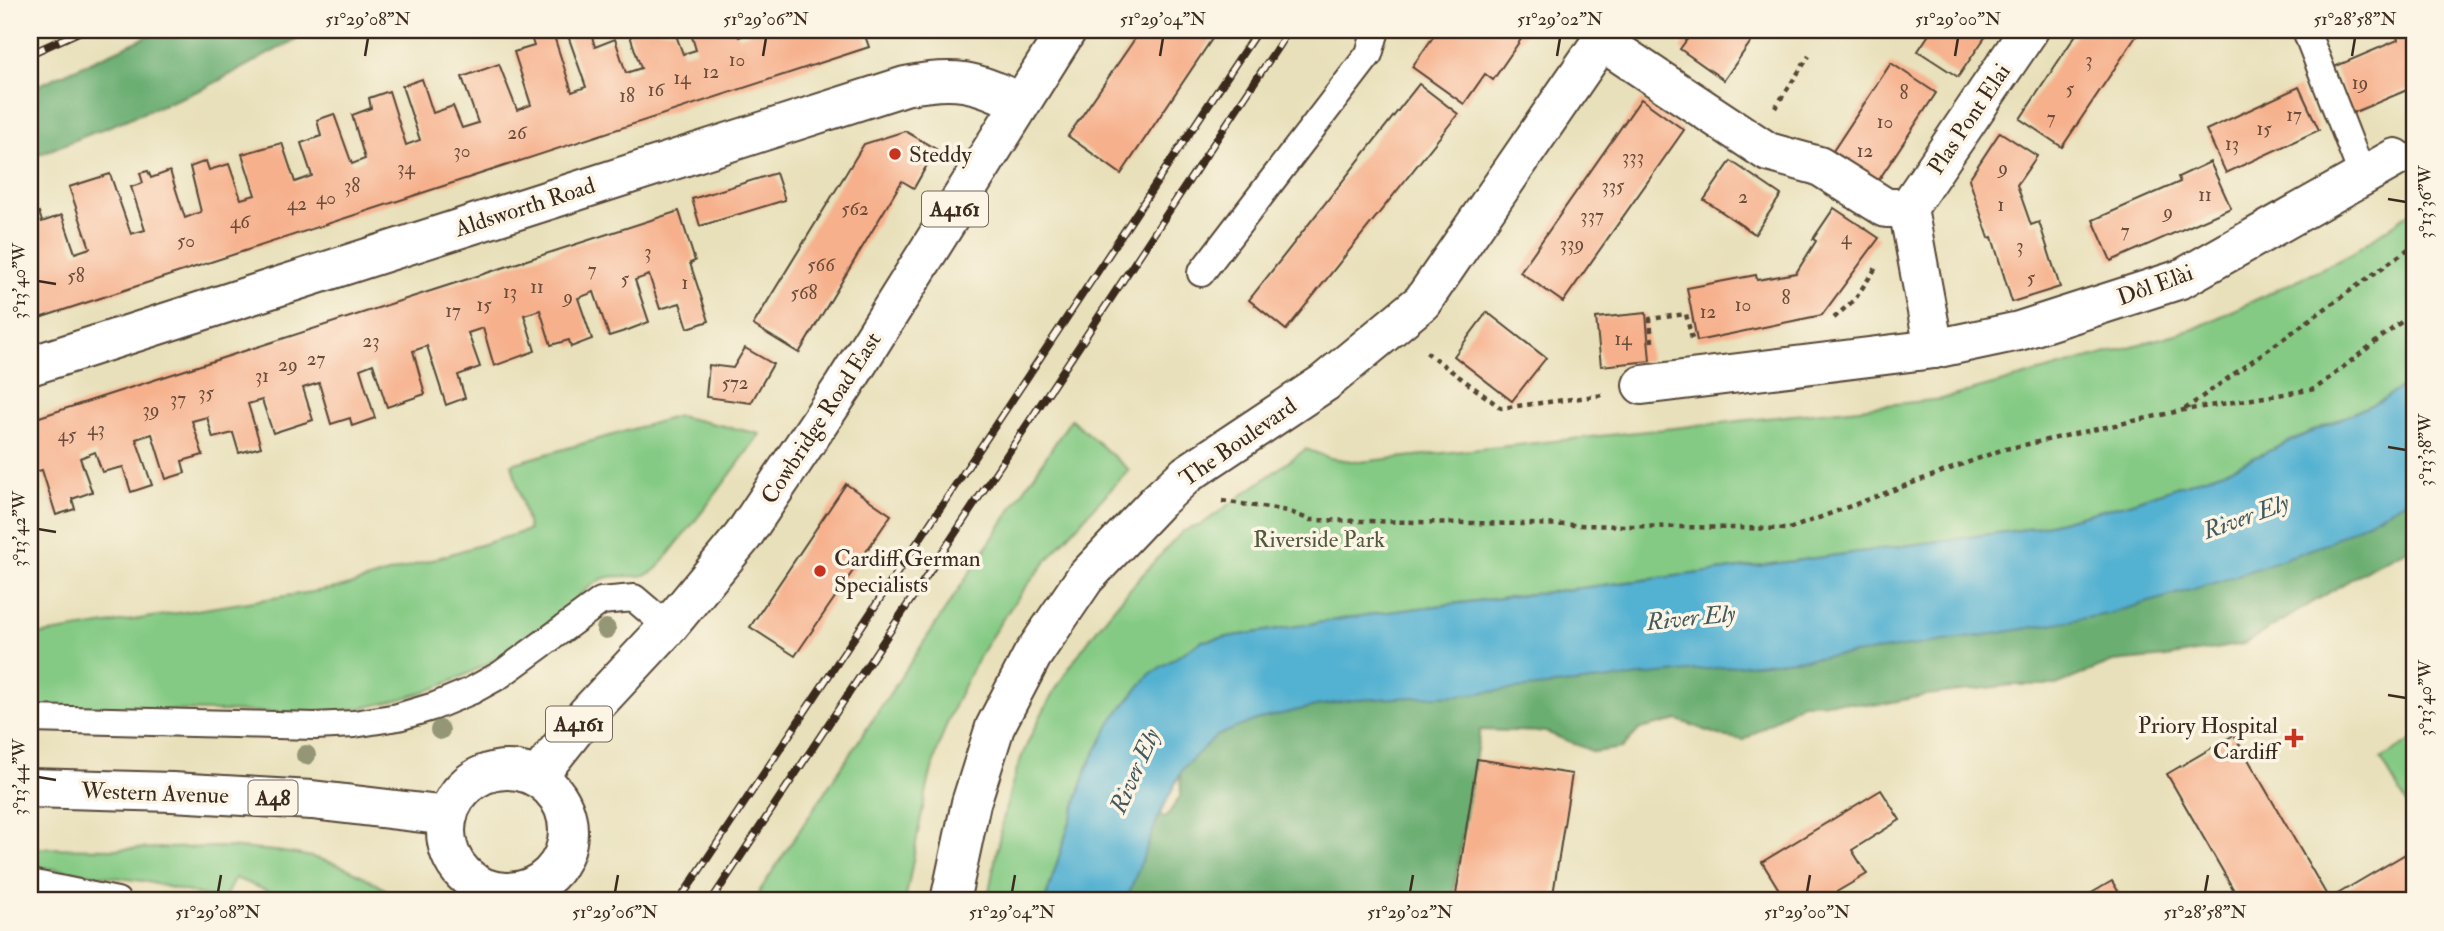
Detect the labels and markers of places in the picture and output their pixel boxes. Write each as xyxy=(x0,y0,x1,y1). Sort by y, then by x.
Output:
place label: Steddy xyxy=(909,140,973,169)
marker: Steddy xyxy=(887,146,903,162)
place label: Cardiff German Specialists xyxy=(834,544,981,600)
marker: Cardiff German Specialists xyxy=(812,563,828,579)
place label: Priory Hospital Cardiff xyxy=(2138,711,2282,766)
marker: Priory Hospital Cardiff xyxy=(2284,728,2304,748)

